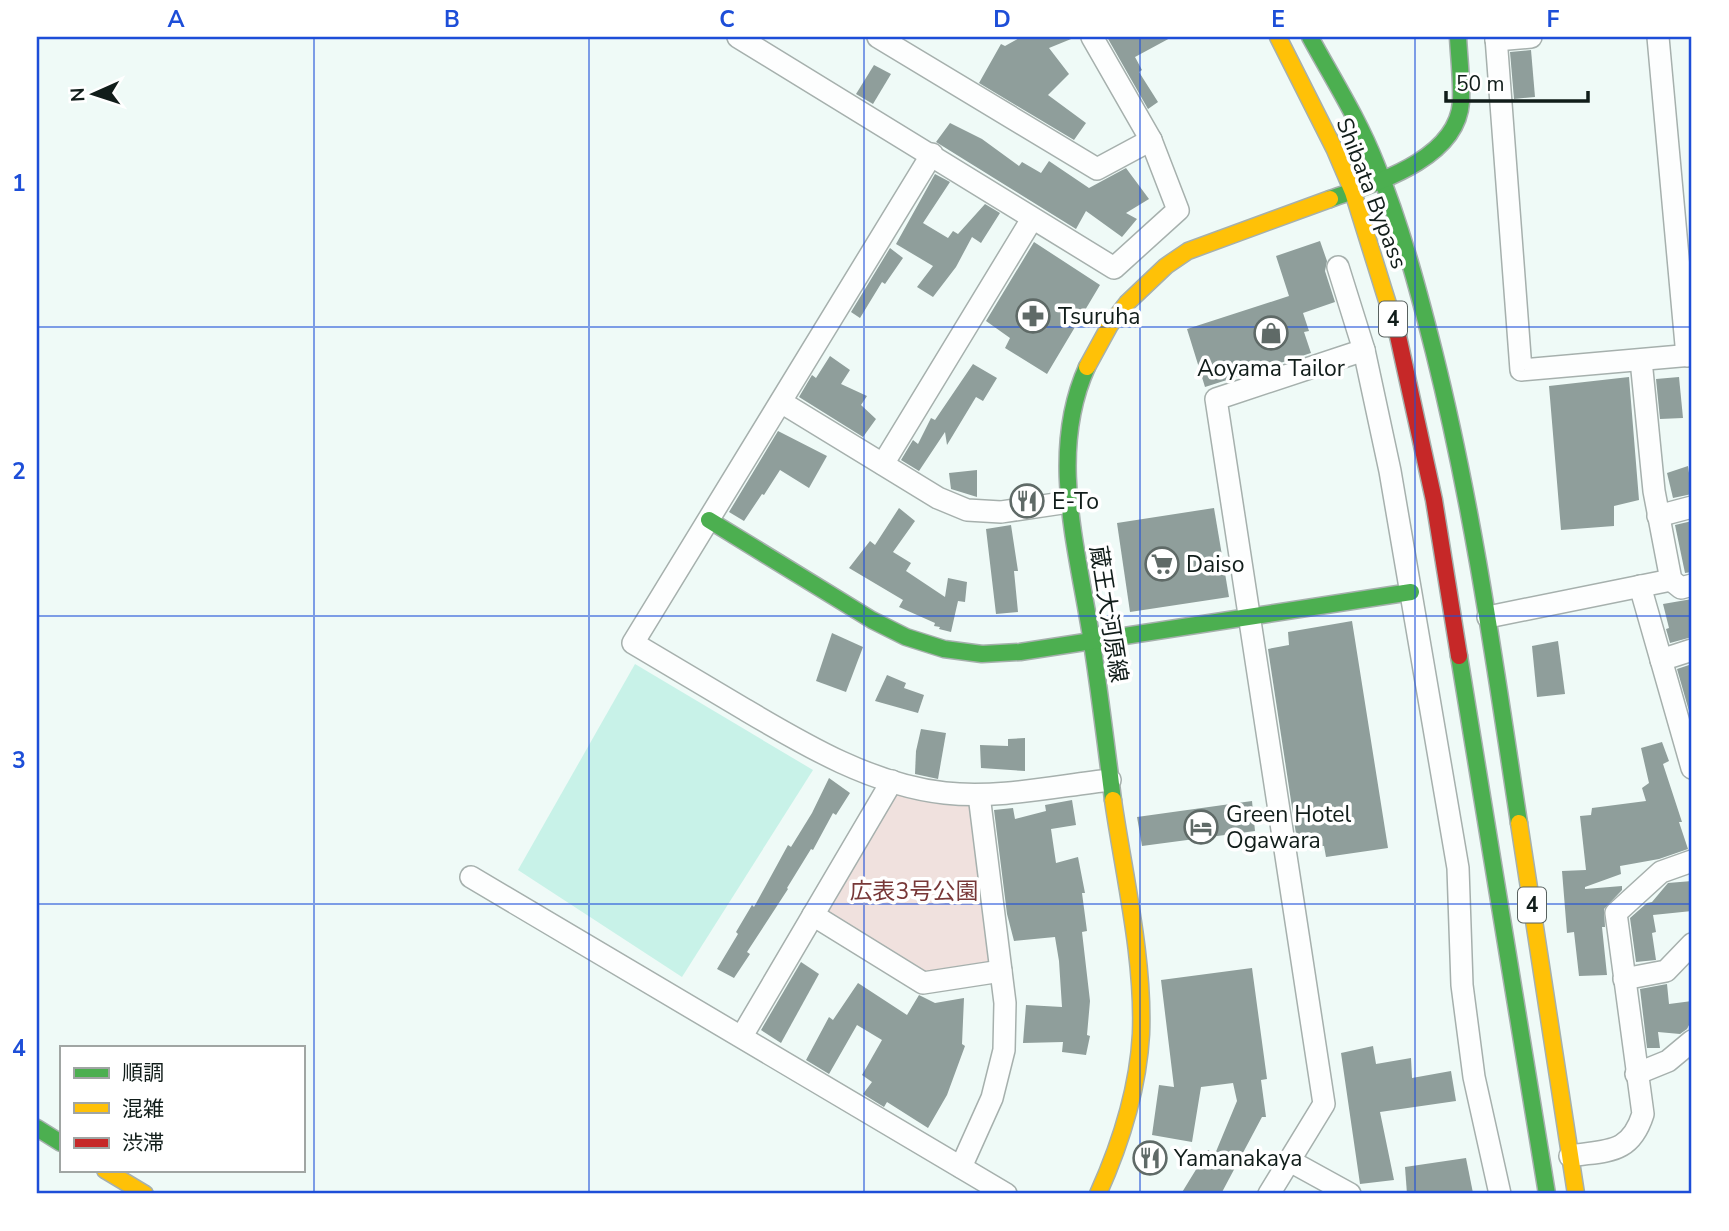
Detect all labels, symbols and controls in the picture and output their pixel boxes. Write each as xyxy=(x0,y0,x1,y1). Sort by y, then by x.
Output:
text: A xyxy=(167,4,185,35)
text: B xyxy=(444,4,460,35)
text: C xyxy=(719,4,735,35)
text: D xyxy=(993,4,1011,35)
text: E xyxy=(1271,4,1285,35)
text: F xyxy=(1547,4,1560,35)
north arrow xyxy=(60,60,130,130)
scale bar xyxy=(1446,60,1587,104)
text: 50 m xyxy=(1456,70,1505,98)
text: N xyxy=(65,87,91,103)
street label: Shibata Bypass xyxy=(1329,113,1415,273)
text: 1 xyxy=(12,168,26,199)
pharmacy icon: Tsuruha xyxy=(1014,297,1052,335)
place label: Tsuruha xyxy=(1058,301,1140,332)
road number: 4 xyxy=(1379,302,1407,336)
shop icon: Aoyama Tailor xyxy=(1252,314,1290,352)
place label: Aoyama Tailor xyxy=(1197,353,1346,384)
text: 2 xyxy=(12,456,26,487)
restaurant icon: E-To xyxy=(1008,482,1046,520)
place label: E-To xyxy=(1052,486,1099,517)
street label: 蔵王大河原線 xyxy=(1082,544,1135,685)
supermarket icon: Daiso xyxy=(1143,545,1181,583)
place label: Daiso xyxy=(1186,549,1244,580)
text: 3 xyxy=(12,745,26,776)
place label: Green Hotel Ogawara xyxy=(1226,799,1352,856)
hotel icon: Green Hotel Ogawara xyxy=(1182,808,1220,846)
park label: 広表3号公園 xyxy=(850,876,978,907)
road number: 4 xyxy=(1518,888,1546,922)
text: 4 xyxy=(12,1033,26,1064)
legend xyxy=(60,1046,304,1172)
text: 順調 xyxy=(122,1059,164,1087)
text: 混雑 xyxy=(122,1095,164,1123)
text: 渋滞 xyxy=(122,1129,164,1157)
restaurant icon: Yamanakaya xyxy=(1131,1139,1169,1177)
place label: Yamanakaya xyxy=(1173,1143,1303,1174)

